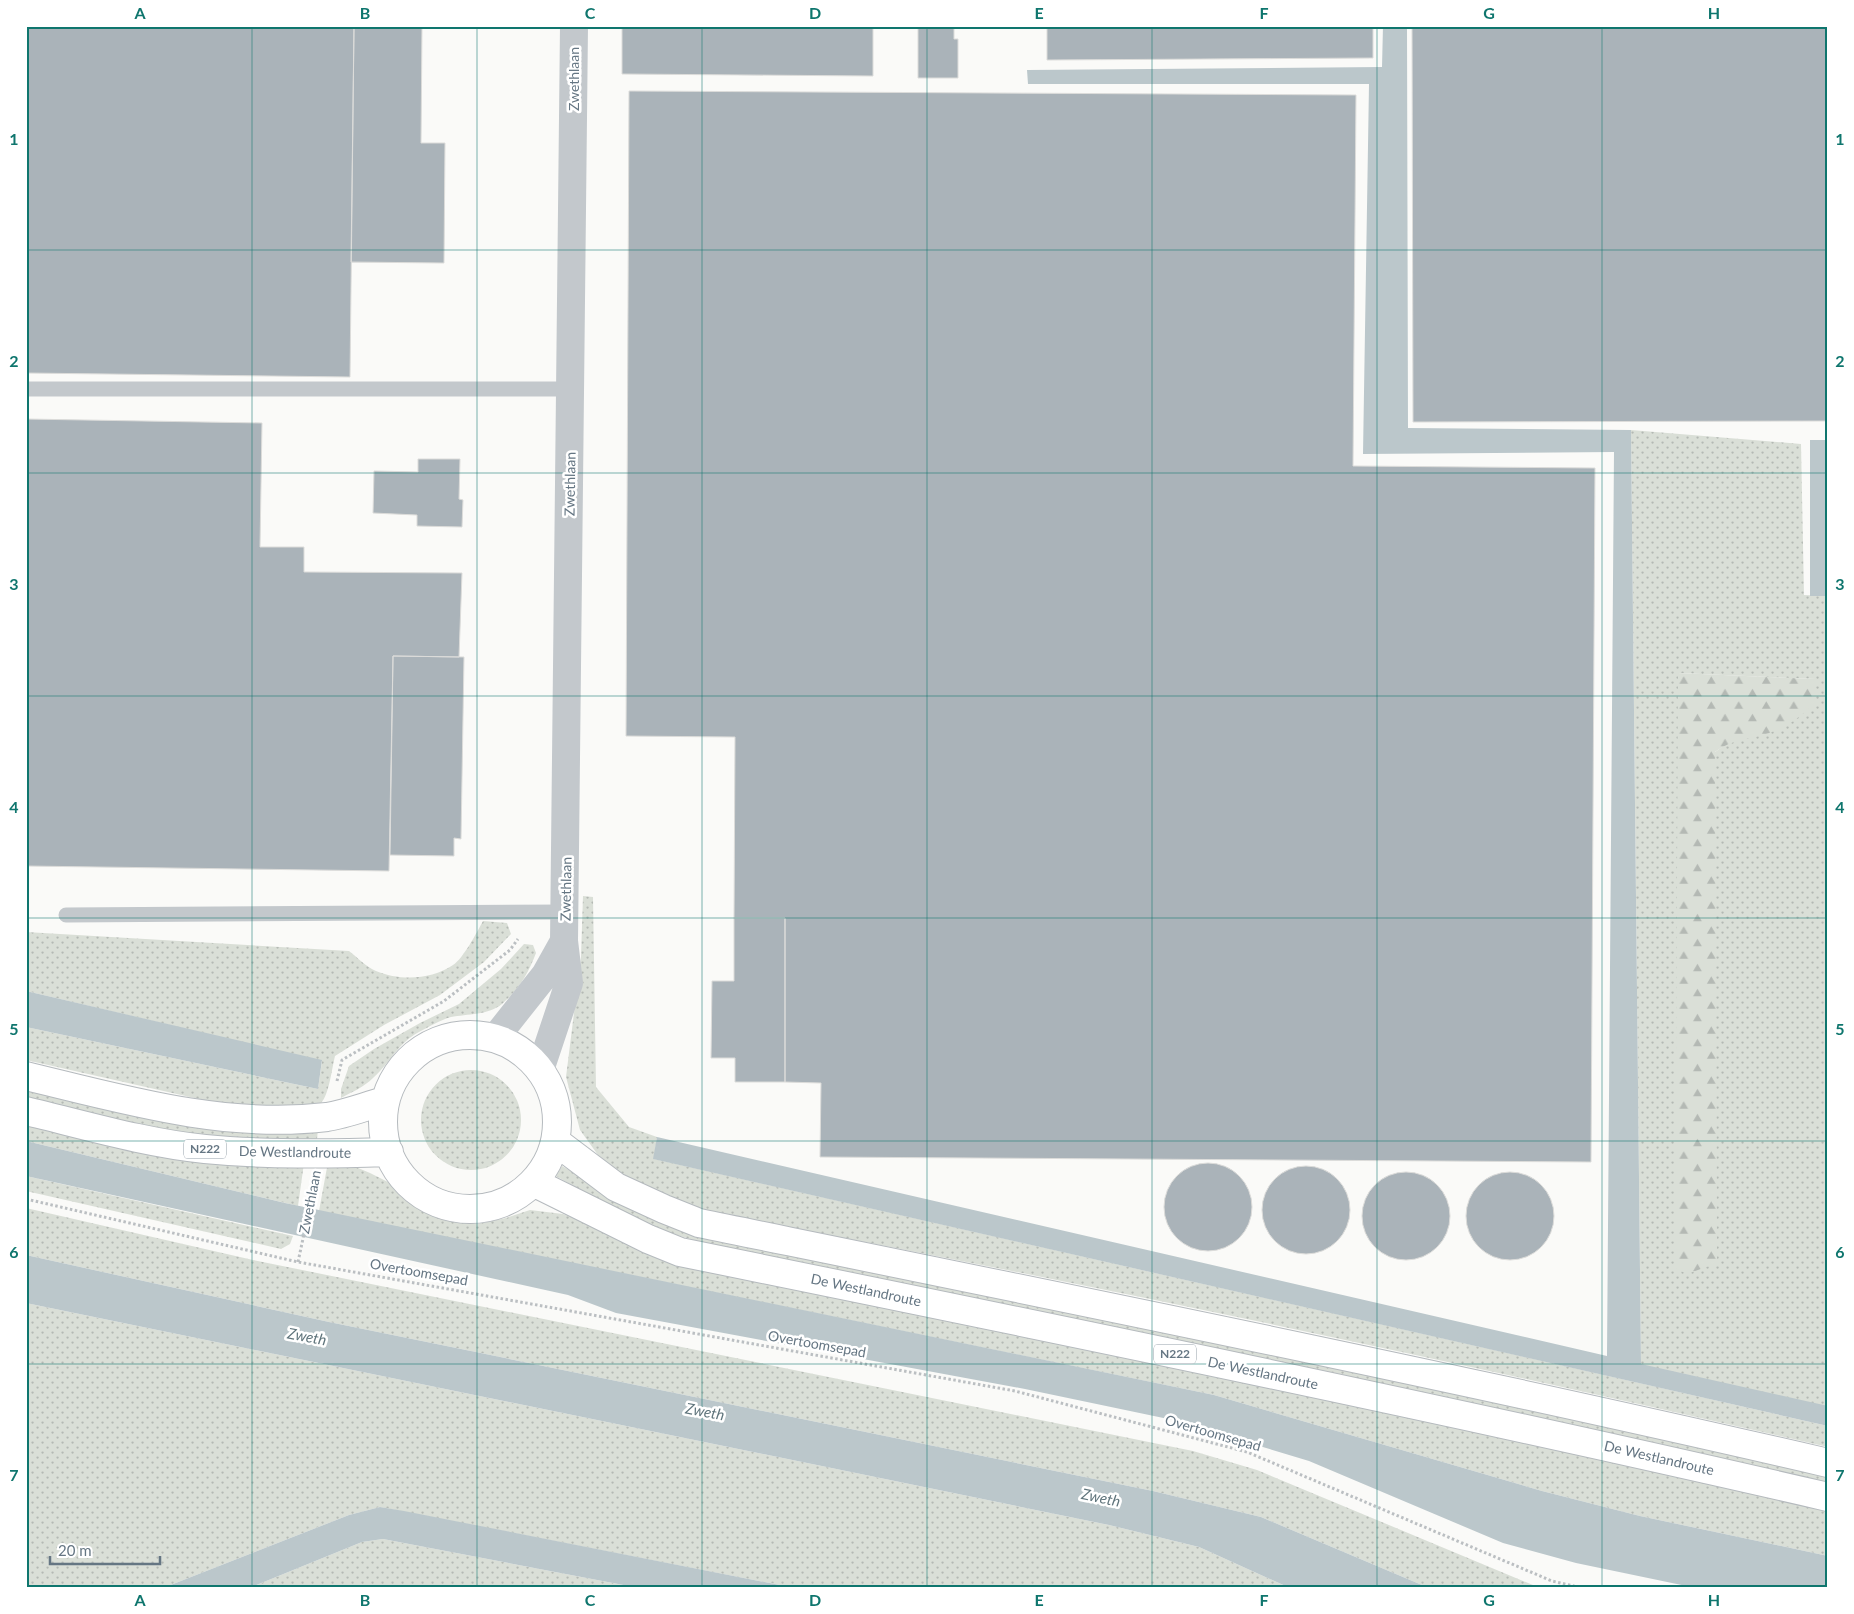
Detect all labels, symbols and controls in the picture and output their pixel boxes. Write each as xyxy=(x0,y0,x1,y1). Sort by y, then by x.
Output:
text: A xyxy=(133,3,146,22)
text: B xyxy=(360,3,370,22)
text: C xyxy=(585,3,596,22)
text: D xyxy=(809,3,821,22)
text: E xyxy=(1034,3,1044,22)
text: F xyxy=(1259,3,1269,22)
text: G xyxy=(1483,3,1495,22)
text: H xyxy=(1708,3,1720,22)
street label: Zwethlaan xyxy=(565,47,582,111)
text: 1 xyxy=(9,129,19,148)
text: 1 xyxy=(1835,129,1845,148)
text: 2 xyxy=(9,351,19,370)
text: 2 xyxy=(1835,351,1845,370)
street label: Zwethlaan xyxy=(560,452,579,516)
text: 3 xyxy=(9,574,19,593)
text: 3 xyxy=(1835,574,1845,593)
text: 4 xyxy=(9,797,19,816)
text: 4 xyxy=(1835,797,1845,816)
street label: Zwethlaan xyxy=(556,857,575,921)
text: 5 xyxy=(9,1019,19,1038)
text: 5 xyxy=(1835,1019,1845,1038)
road number: N222 xyxy=(184,1140,226,1158)
street label: De Westlandroute xyxy=(239,1142,351,1161)
street label: Zwethlaan xyxy=(295,1169,324,1235)
text: 6 xyxy=(9,1242,19,1261)
text: 6 xyxy=(1835,1242,1845,1261)
street label: Overtoomsepad xyxy=(369,1255,469,1288)
street label: De Westlandroute xyxy=(809,1270,923,1310)
water label: Zweth xyxy=(285,1323,328,1349)
street label: Overtoomsepad xyxy=(767,1327,867,1360)
road number: N222 xyxy=(1154,1345,1196,1364)
street label: De Westlandroute xyxy=(1206,1353,1320,1393)
water label: Zweth xyxy=(683,1398,726,1424)
street label: Overtoomsepad xyxy=(1163,1411,1263,1454)
street label: De Westlandroute xyxy=(1602,1437,1716,1478)
text: 7 xyxy=(9,1465,19,1484)
text: 7 xyxy=(1835,1465,1845,1484)
water label: Zweth xyxy=(1079,1484,1122,1510)
scale bar xyxy=(50,1534,160,1566)
text: 20 m xyxy=(58,1541,92,1559)
text: A xyxy=(133,1590,146,1609)
text: B xyxy=(360,1590,370,1609)
text: C xyxy=(585,1590,596,1609)
text: D xyxy=(809,1590,821,1609)
text: E xyxy=(1034,1590,1044,1609)
text: F xyxy=(1259,1590,1269,1609)
text: G xyxy=(1483,1590,1495,1609)
text: H xyxy=(1708,1590,1720,1609)

